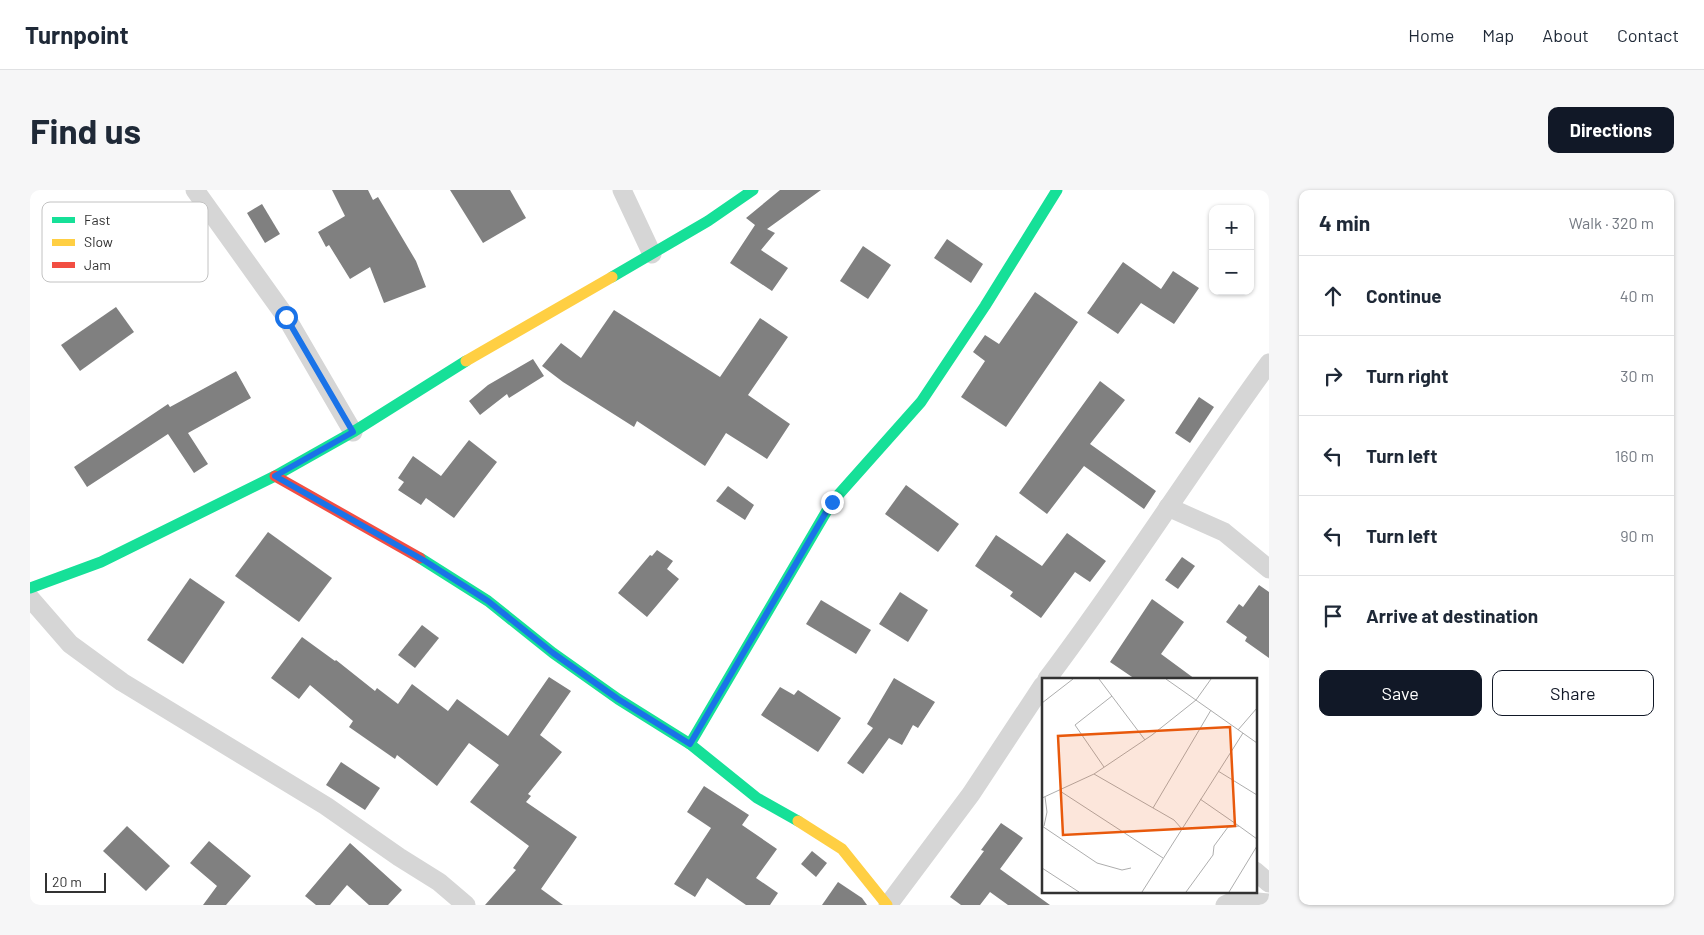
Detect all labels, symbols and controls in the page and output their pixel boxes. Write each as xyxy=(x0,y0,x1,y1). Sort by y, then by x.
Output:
text: Turnpoint xyxy=(25,20,129,49)
text: Home xyxy=(1408,24,1454,46)
text: Map xyxy=(1482,24,1514,46)
text: About xyxy=(1542,24,1589,46)
text: Contact xyxy=(1617,24,1679,46)
button: Directions xyxy=(1548,107,1674,153)
text: Find us xyxy=(30,109,141,151)
legend xyxy=(42,202,208,282)
map controls xyxy=(1209,205,1254,295)
button: + xyxy=(1209,205,1254,250)
text: 4 min xyxy=(1319,210,1370,235)
text: Fast xyxy=(84,211,110,228)
text: Walk · 320 m xyxy=(1569,213,1654,232)
text: Slow xyxy=(84,233,113,250)
button: − xyxy=(1209,250,1254,295)
text: Jam xyxy=(84,256,111,273)
icon: ahead xyxy=(1319,282,1347,310)
text: Continue xyxy=(1366,284,1442,307)
text: 40 m xyxy=(1620,286,1654,305)
route start xyxy=(275,306,298,329)
icon: right xyxy=(1319,362,1347,390)
text: Turn right xyxy=(1366,364,1448,387)
text: 30 m xyxy=(1620,366,1654,385)
icon: left xyxy=(1319,442,1347,470)
text: Turn left xyxy=(1366,444,1437,467)
text: 160 m xyxy=(1615,446,1654,465)
route end xyxy=(821,491,844,514)
icon: left xyxy=(1319,522,1347,550)
text: Turn left xyxy=(1366,524,1437,547)
text: 90 m xyxy=(1620,526,1654,545)
icon: arrive xyxy=(1319,602,1347,630)
text: Arrive at destination xyxy=(1366,604,1538,627)
button: Save xyxy=(1319,670,1482,716)
button: Share xyxy=(1492,670,1654,716)
inset map xyxy=(1042,678,1256,892)
scale bar xyxy=(45,870,106,893)
text: 20 m xyxy=(52,873,82,890)

